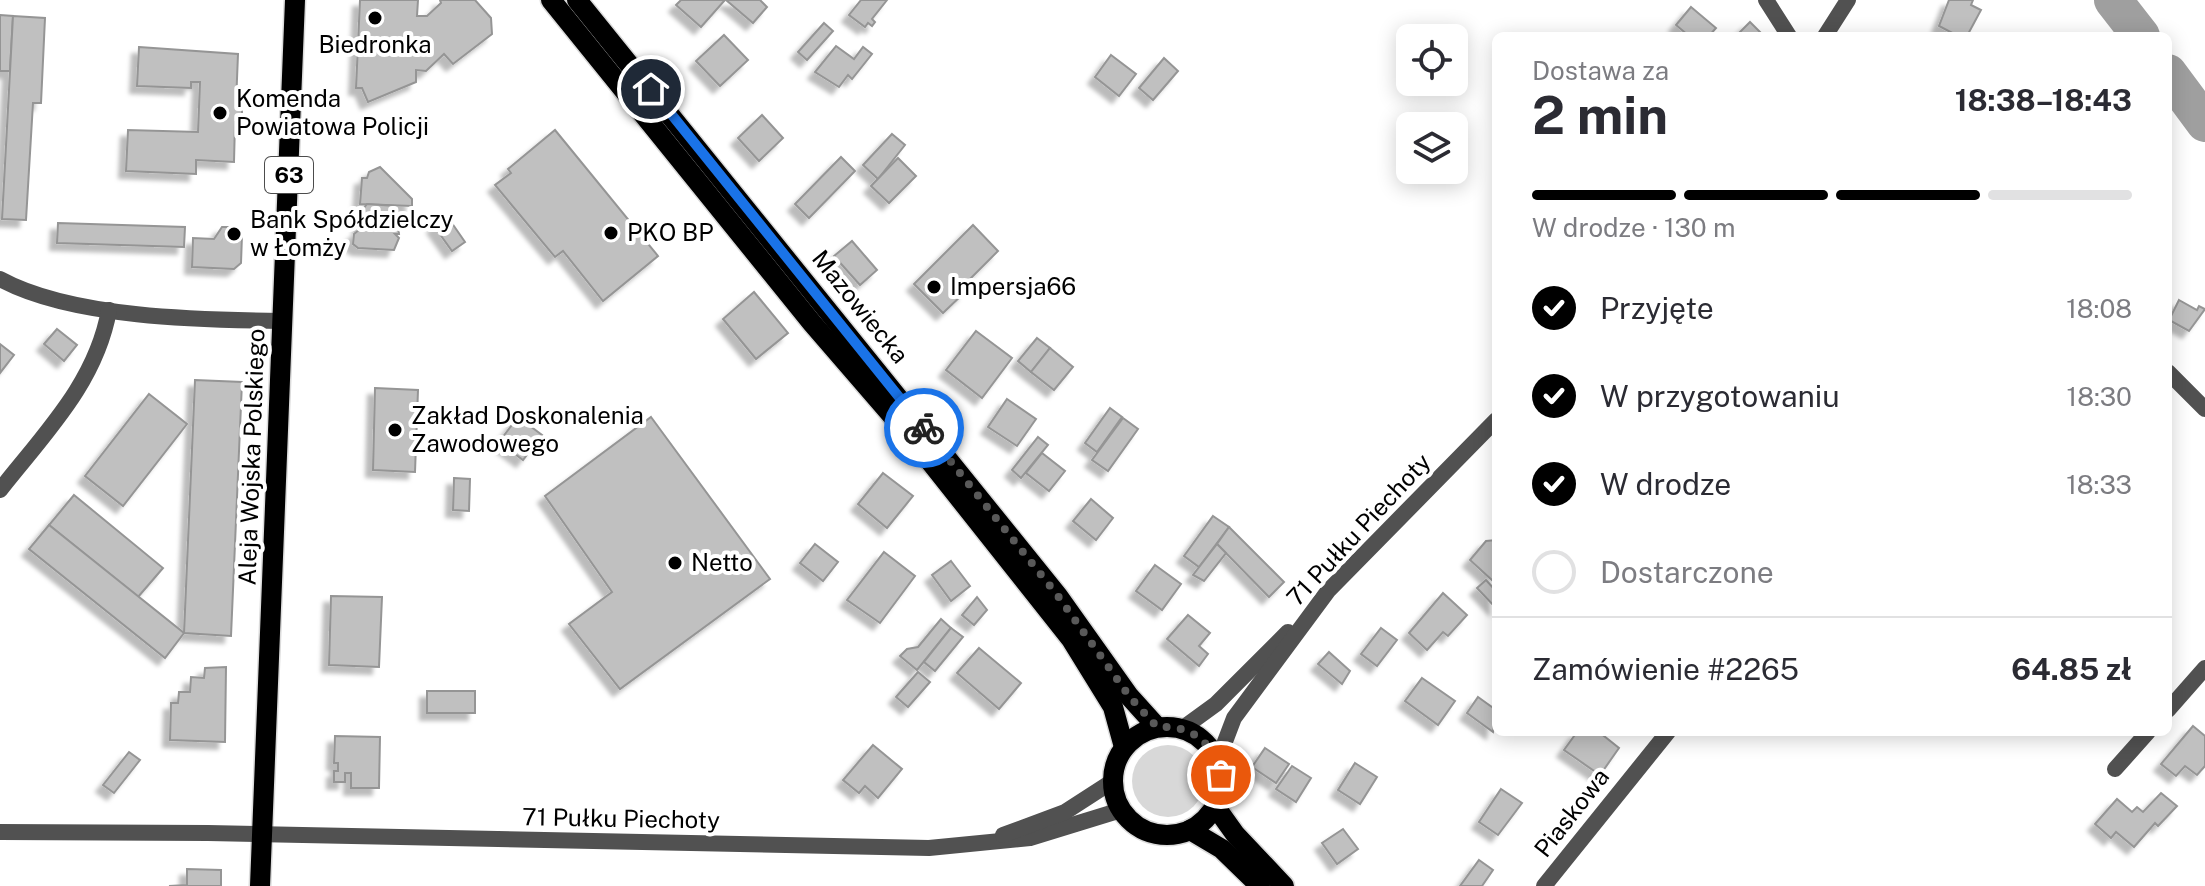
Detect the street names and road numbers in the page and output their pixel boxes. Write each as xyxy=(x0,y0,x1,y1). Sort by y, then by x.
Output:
road number: 63 xyxy=(265,157,313,193)
street label: Mazowiecka xyxy=(807,244,915,368)
street label: Aleja Wojska Polskiego xyxy=(233,328,269,586)
street label: 71 Pułku Piechoty xyxy=(1281,447,1436,611)
street label: Piaskowa xyxy=(1528,763,1614,862)
street label: 71 Pułku Piechoty xyxy=(522,802,720,834)

